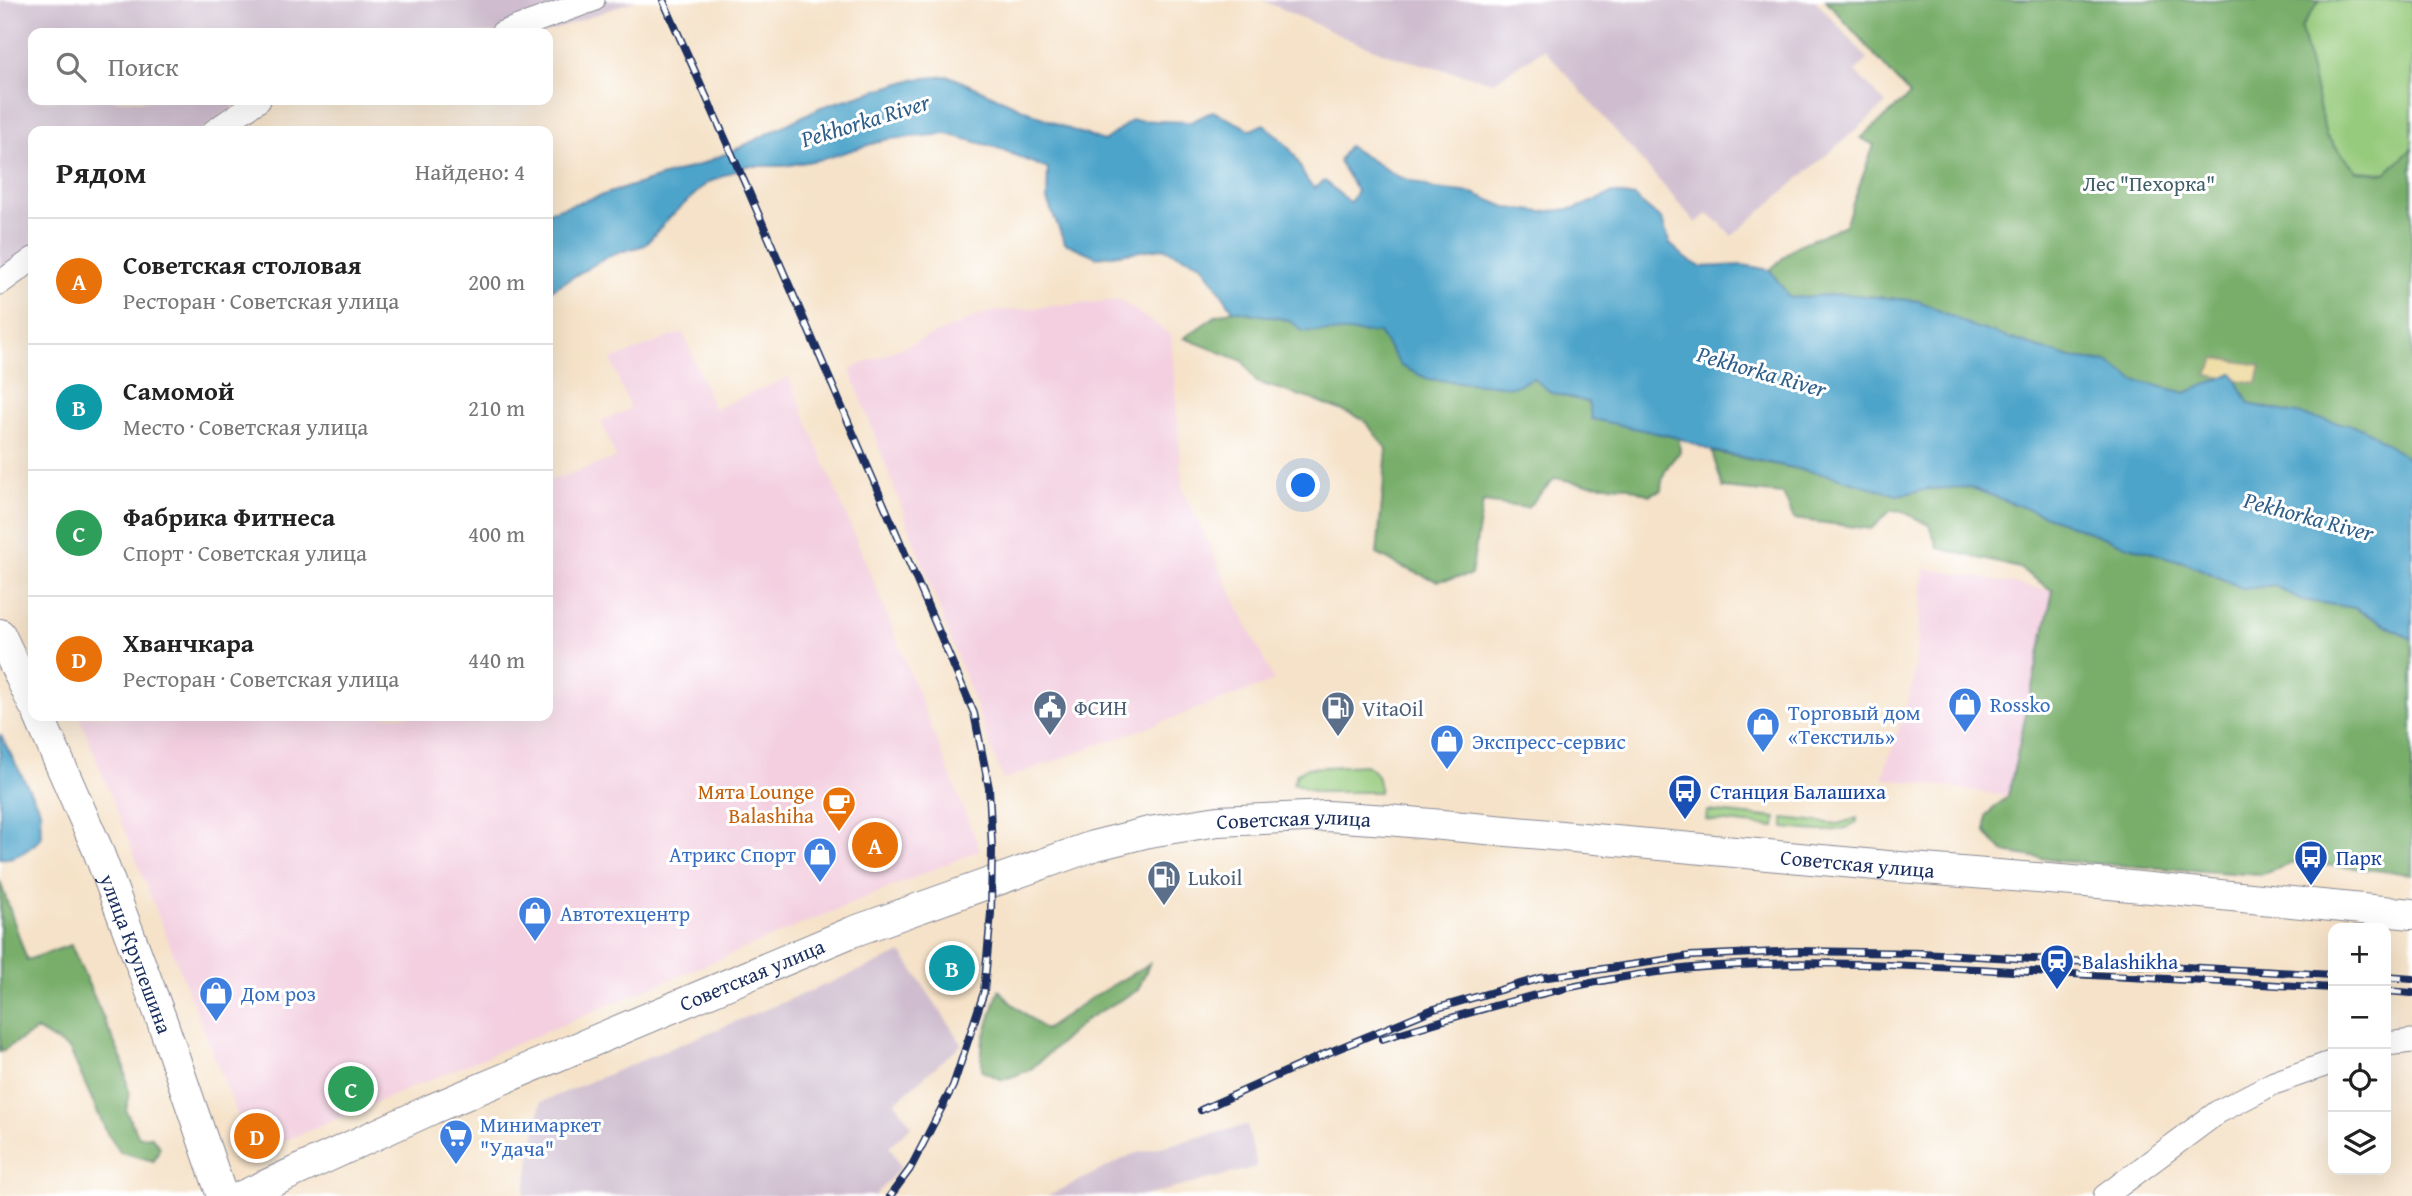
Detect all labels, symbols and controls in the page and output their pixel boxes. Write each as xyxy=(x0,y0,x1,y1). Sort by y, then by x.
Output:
search box xyxy=(28,28,553,105)
text: Поиск xyxy=(108,47,179,86)
icon: search xyxy=(52,48,90,86)
water label: Pekhorka River xyxy=(796,84,935,156)
text: Рядом xyxy=(56,150,147,194)
text: Найдено: 4 xyxy=(415,155,525,188)
park label: Лес "Пехорка" xyxy=(2083,168,2215,199)
text: Советская столовая xyxy=(123,245,361,284)
text: A xyxy=(72,265,86,298)
text: 200 m xyxy=(468,265,525,298)
text: Ресторан · Советская улица xyxy=(123,284,399,317)
water label: Pekhorka River xyxy=(1693,337,1832,406)
text: Самомой xyxy=(123,371,234,410)
text: B xyxy=(72,391,86,424)
text: 210 m xyxy=(468,391,525,424)
text: Место · Советская улица xyxy=(123,410,368,443)
your location xyxy=(1286,468,1320,502)
water label: Pekhorka River xyxy=(2240,483,2379,550)
text: Фабрика Фитнеса xyxy=(123,497,335,536)
text: C xyxy=(72,517,86,550)
text: 400 m xyxy=(468,517,525,550)
text: Спорт · Советская улица xyxy=(123,536,367,569)
text: Хванчкара xyxy=(123,623,254,662)
text: D xyxy=(72,643,86,676)
text: 440 m xyxy=(468,643,525,676)
text: Ресторан · Советская улица xyxy=(123,662,399,695)
shop icon: Rossko xyxy=(1946,685,1984,734)
public building icon: ФСИН xyxy=(1031,688,1069,737)
fuel station icon: VitaOil xyxy=(1319,689,1357,738)
place label: Rossko xyxy=(1990,689,2050,720)
place label: ФСИН xyxy=(1074,692,1127,723)
place label: VitaOil xyxy=(1362,693,1424,724)
place label: Торговый дом «Текстиль» xyxy=(1788,697,1921,752)
shop icon: Торговый дом «Текстиль» xyxy=(1744,705,1782,754)
shop icon: Экспресс-сервис xyxy=(1428,722,1466,771)
place label: Экспресс-сервис xyxy=(1472,726,1626,757)
bus stop icon: Станция Балашиха xyxy=(1666,772,1704,821)
place label: Мята Lounge Balashiha xyxy=(698,776,814,831)
place label: Станция Балашиха xyxy=(1710,776,1886,807)
cafe icon: Мята Lounge Balashiha xyxy=(820,784,858,833)
street label: Советская улица xyxy=(1216,800,1372,837)
pin: A xyxy=(852,819,898,871)
shop icon: Атрикс Спорт xyxy=(801,835,839,884)
bus stop icon: Парк xyxy=(2292,838,2330,887)
place label: Атрикс Спорт xyxy=(669,839,796,870)
street label: Советская улица xyxy=(1779,841,1936,885)
place label: Парк xyxy=(2336,842,2382,873)
fuel station icon: Lukoil xyxy=(1145,858,1183,907)
place label: Lukoil xyxy=(1188,862,1242,893)
street label: улица Крупешина xyxy=(92,868,181,1038)
shop icon: Автотехцентр xyxy=(516,894,554,943)
place label: Автотехцентр xyxy=(560,898,690,929)
map controls xyxy=(2328,923,2391,1175)
button: + xyxy=(2328,923,2391,986)
street label: Советская улица xyxy=(674,930,829,1019)
pin: B xyxy=(929,942,975,994)
station icon: Balashikha xyxy=(2038,942,2076,991)
place label: Balashikha xyxy=(2082,946,2178,977)
shop icon: Дом роз xyxy=(197,974,235,1023)
place label: Дом роз xyxy=(240,978,316,1009)
button: − xyxy=(2328,986,2391,1049)
button: locate xyxy=(2328,1049,2391,1112)
pin: C xyxy=(328,1063,374,1115)
place label: Минимаркет "Удача" xyxy=(480,1109,601,1164)
pin: D xyxy=(234,1110,280,1162)
button: layers xyxy=(2328,1112,2391,1175)
supermarket icon: Минимаркет "Удача" xyxy=(437,1117,475,1166)

